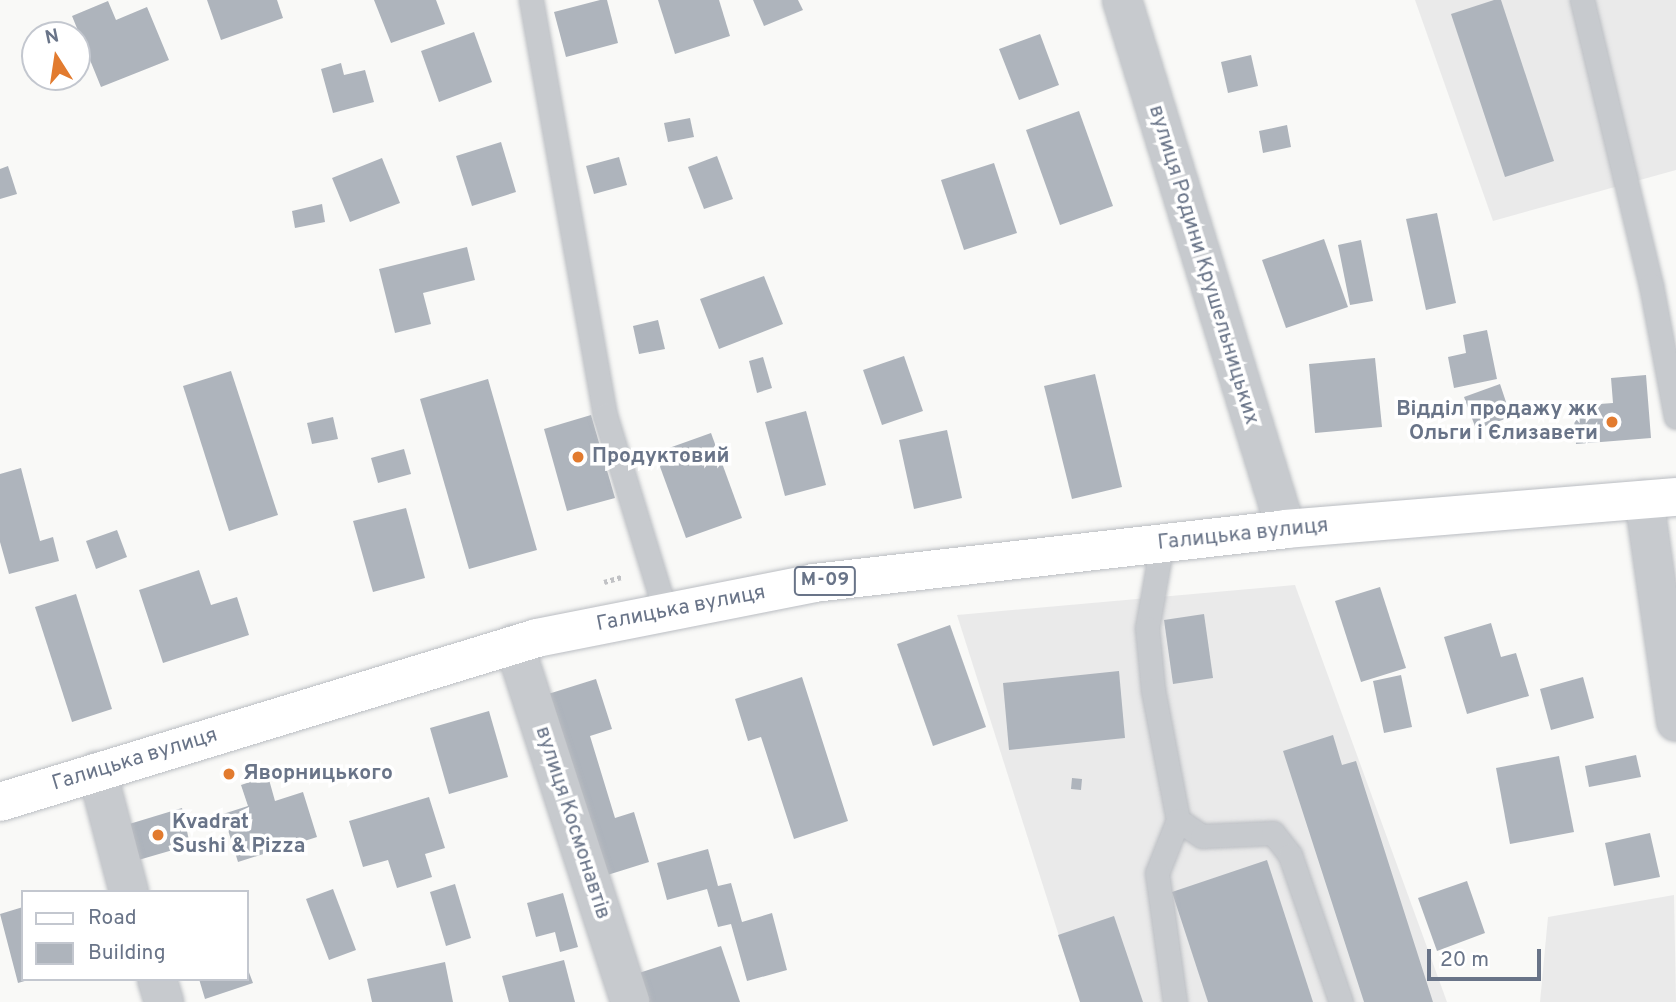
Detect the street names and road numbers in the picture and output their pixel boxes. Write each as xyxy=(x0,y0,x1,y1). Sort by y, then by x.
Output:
street label: вулиця Родини Крушельницьких xyxy=(1142,102,1264,428)
street label: Галицька вулиця xyxy=(1156,513,1330,557)
road number: М-09 xyxy=(794,566,856,596)
street label: Галицька вулиця xyxy=(594,580,768,638)
street label: Галицька вулиця xyxy=(49,723,221,797)
street label: вулиця Космонавтів xyxy=(529,723,615,923)

